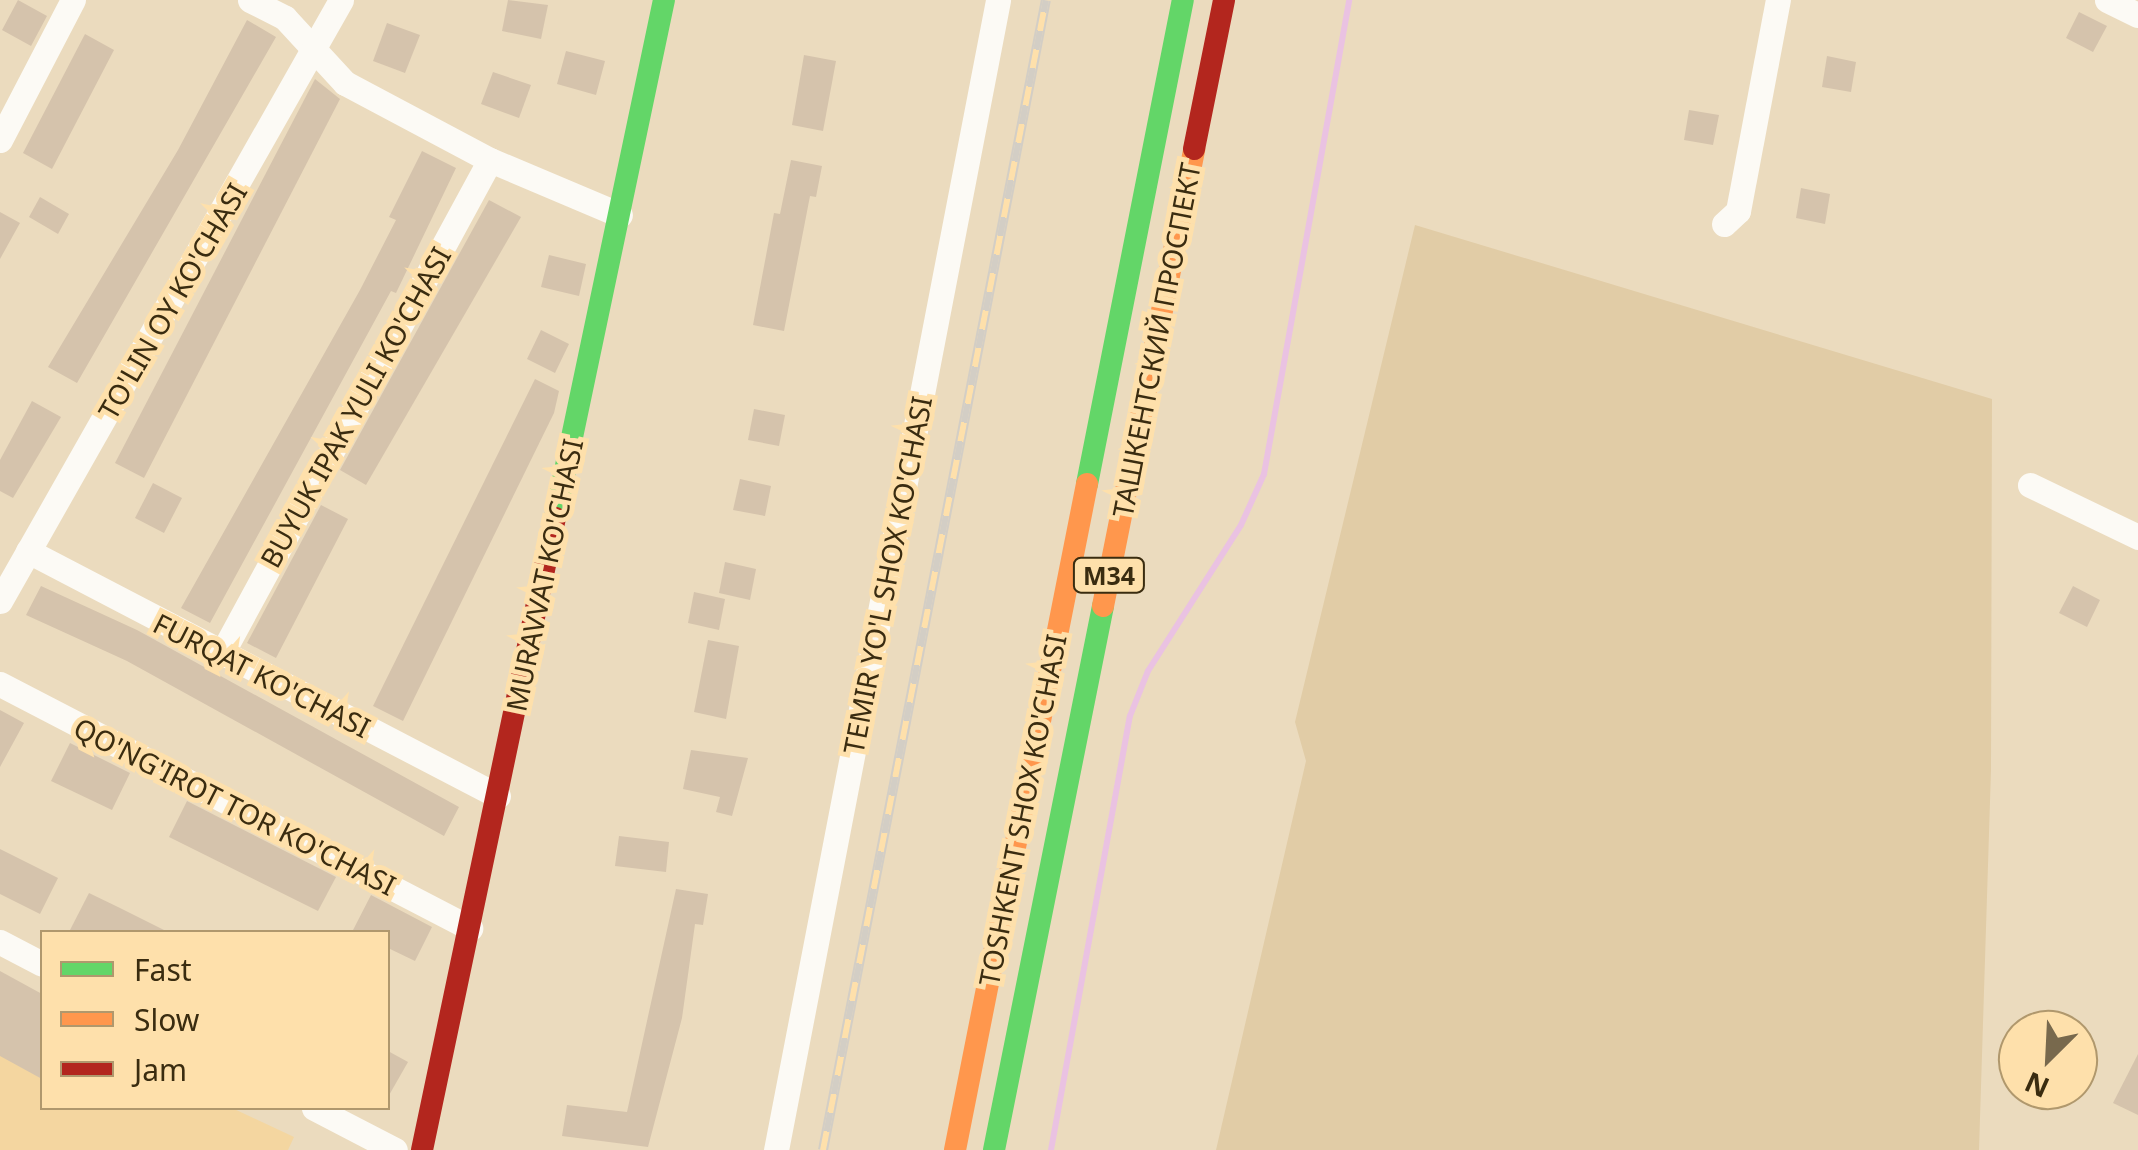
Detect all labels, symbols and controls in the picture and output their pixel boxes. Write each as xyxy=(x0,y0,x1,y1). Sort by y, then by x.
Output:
street label: ТАШКЕНТСКИЙ ПРОСПЕКТ xyxy=(1105,160,1207,520)
street label: TO'LIN OY KO'CHASI xyxy=(91,177,253,425)
street label: BUYUK IPAK YULI KO'CHASI xyxy=(253,241,457,573)
street label: TEMIR YO'L SHOX KO'CHASI xyxy=(836,393,938,757)
street label: MURAVVAT KO'CHASI xyxy=(499,436,589,714)
road number: M34 xyxy=(1072,555,1146,595)
street label: FURQAT KO'CHASI xyxy=(148,606,376,744)
street label: TOSHKENT SHOX KO'CHASI xyxy=(971,631,1073,989)
street label: QO'NG'IROT TOR KO'CHASI xyxy=(69,710,401,902)
legend xyxy=(40,930,390,1110)
text: Fast xyxy=(134,949,192,990)
text: Slow xyxy=(134,999,199,1040)
north arrow xyxy=(1998,1010,2098,1110)
text: Jam xyxy=(134,1049,187,1090)
text: N xyxy=(2018,1064,2055,1108)

